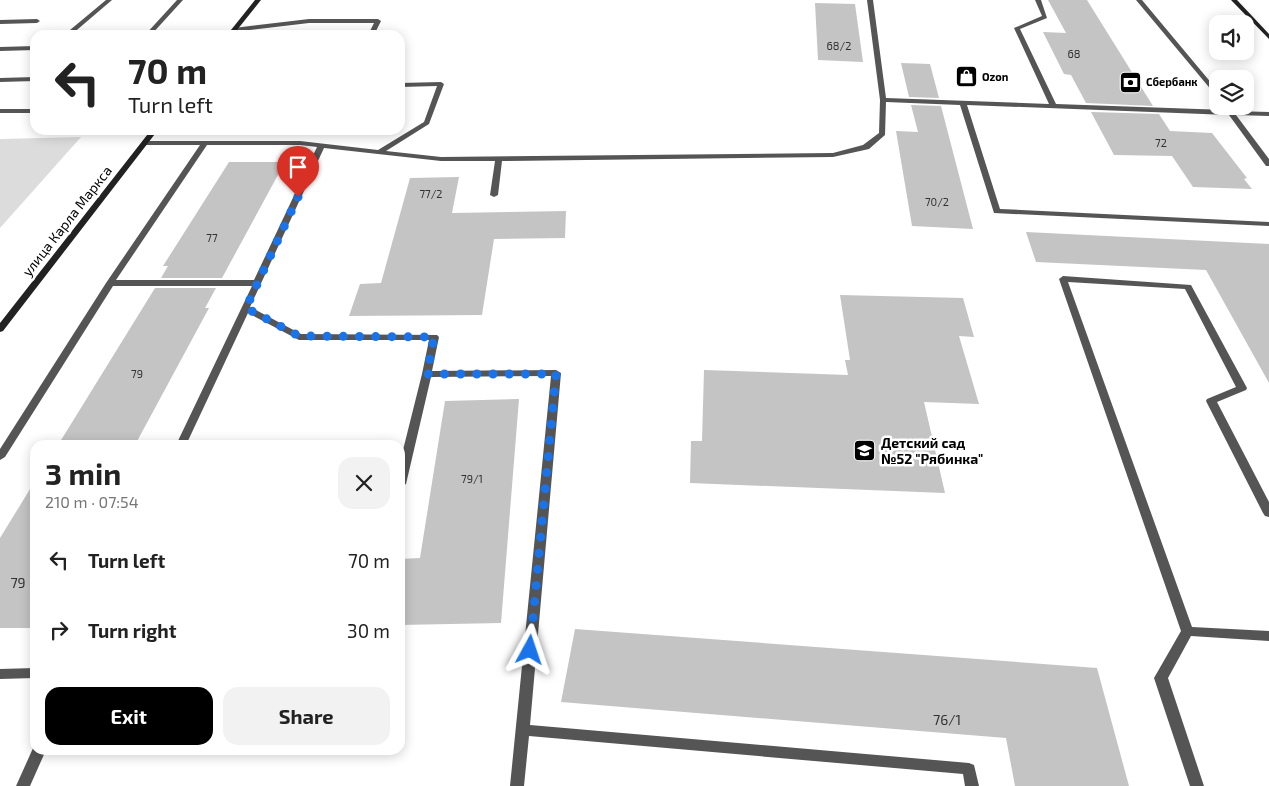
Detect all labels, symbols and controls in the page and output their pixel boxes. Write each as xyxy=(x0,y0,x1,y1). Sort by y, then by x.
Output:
map controls xyxy=(1209,15,1254,115)
button: sound xyxy=(1209,15,1254,60)
house number: 68/2 xyxy=(827,39,851,52)
house number: 68 xyxy=(1068,47,1080,60)
text: 70 m xyxy=(128,49,207,91)
icon: left xyxy=(45,50,110,115)
shop icon: Ozon xyxy=(954,65,978,89)
place label: Ozon xyxy=(982,70,1008,83)
bank icon: Сбербанк xyxy=(1118,70,1142,94)
button: layers xyxy=(1209,70,1254,115)
place label: Сбербанк xyxy=(1146,75,1198,88)
text: Turn left xyxy=(128,91,213,117)
house number: 72 xyxy=(1155,136,1167,149)
pin xyxy=(277,146,319,197)
icon: arrive xyxy=(284,153,312,181)
street label: улица Карла Маркса xyxy=(18,162,115,279)
house number: 77/2 xyxy=(419,187,443,200)
house number: 70/2 xyxy=(925,195,949,208)
house number: 77 xyxy=(206,231,218,244)
house number: 79 xyxy=(131,367,143,380)
place label: Детский сад №52 "Рябинка" xyxy=(881,434,983,467)
school or university icon: Детский сад №52 "Рябинка" xyxy=(853,439,877,463)
text: 3 min xyxy=(45,455,121,491)
button: close xyxy=(338,457,390,509)
house number: 79/1 xyxy=(461,472,483,485)
text: 210 m · 07:54 xyxy=(45,492,139,511)
icon: left xyxy=(45,546,73,574)
text: Turn left xyxy=(88,549,165,572)
text: 70 m xyxy=(348,549,390,572)
house number: 79 xyxy=(10,574,26,591)
icon: right xyxy=(45,616,73,644)
text: Turn right xyxy=(88,619,176,642)
text: 30 m xyxy=(347,619,390,642)
position arrow xyxy=(503,623,555,675)
button: Exit xyxy=(45,687,213,745)
button: Share xyxy=(223,687,390,745)
house number: 76/1 xyxy=(933,711,961,728)

